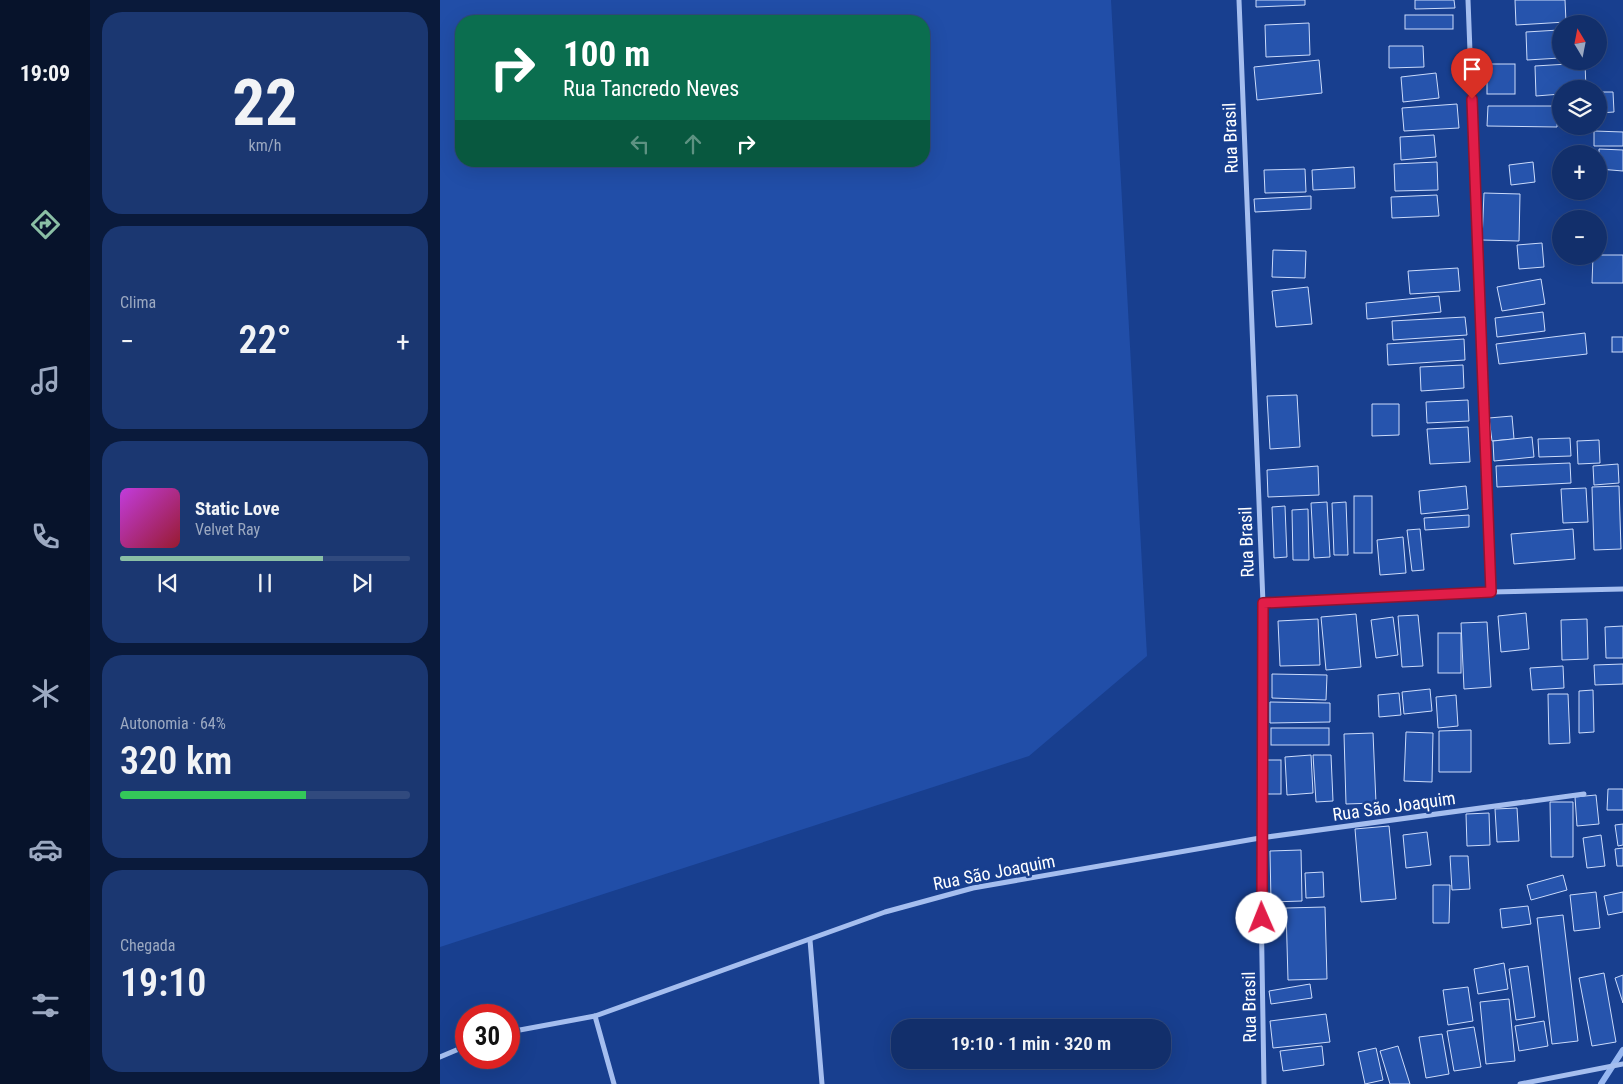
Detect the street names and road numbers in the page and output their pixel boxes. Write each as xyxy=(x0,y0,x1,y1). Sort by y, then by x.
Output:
street label: Rua Brasil xyxy=(1218,102,1242,174)
street label: Rua Brasil xyxy=(1234,506,1258,578)
street label: Rua São Joaquim xyxy=(1331,787,1457,825)
street label: Rua São Joaquim xyxy=(931,850,1057,894)
street label: Rua Brasil xyxy=(1238,971,1260,1043)

